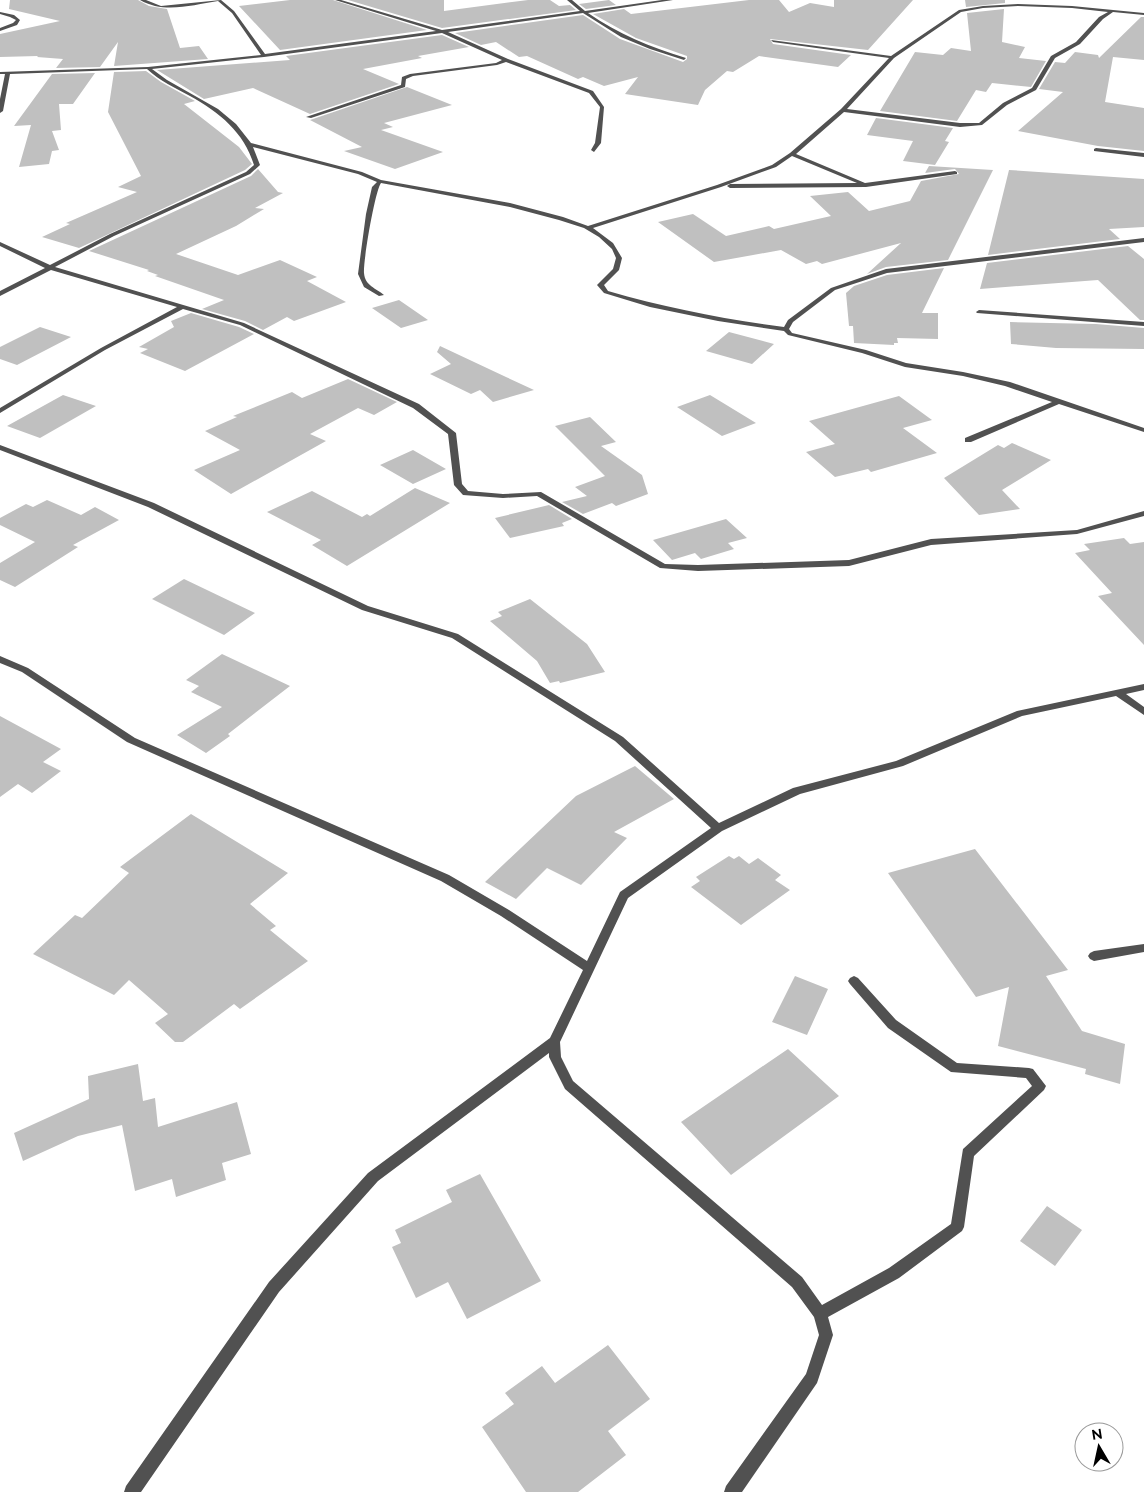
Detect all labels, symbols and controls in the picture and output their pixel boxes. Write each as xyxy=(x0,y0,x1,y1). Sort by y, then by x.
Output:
north arrow xyxy=(1074,1422,1124,1472)
text: N xyxy=(1090,1425,1103,1443)

